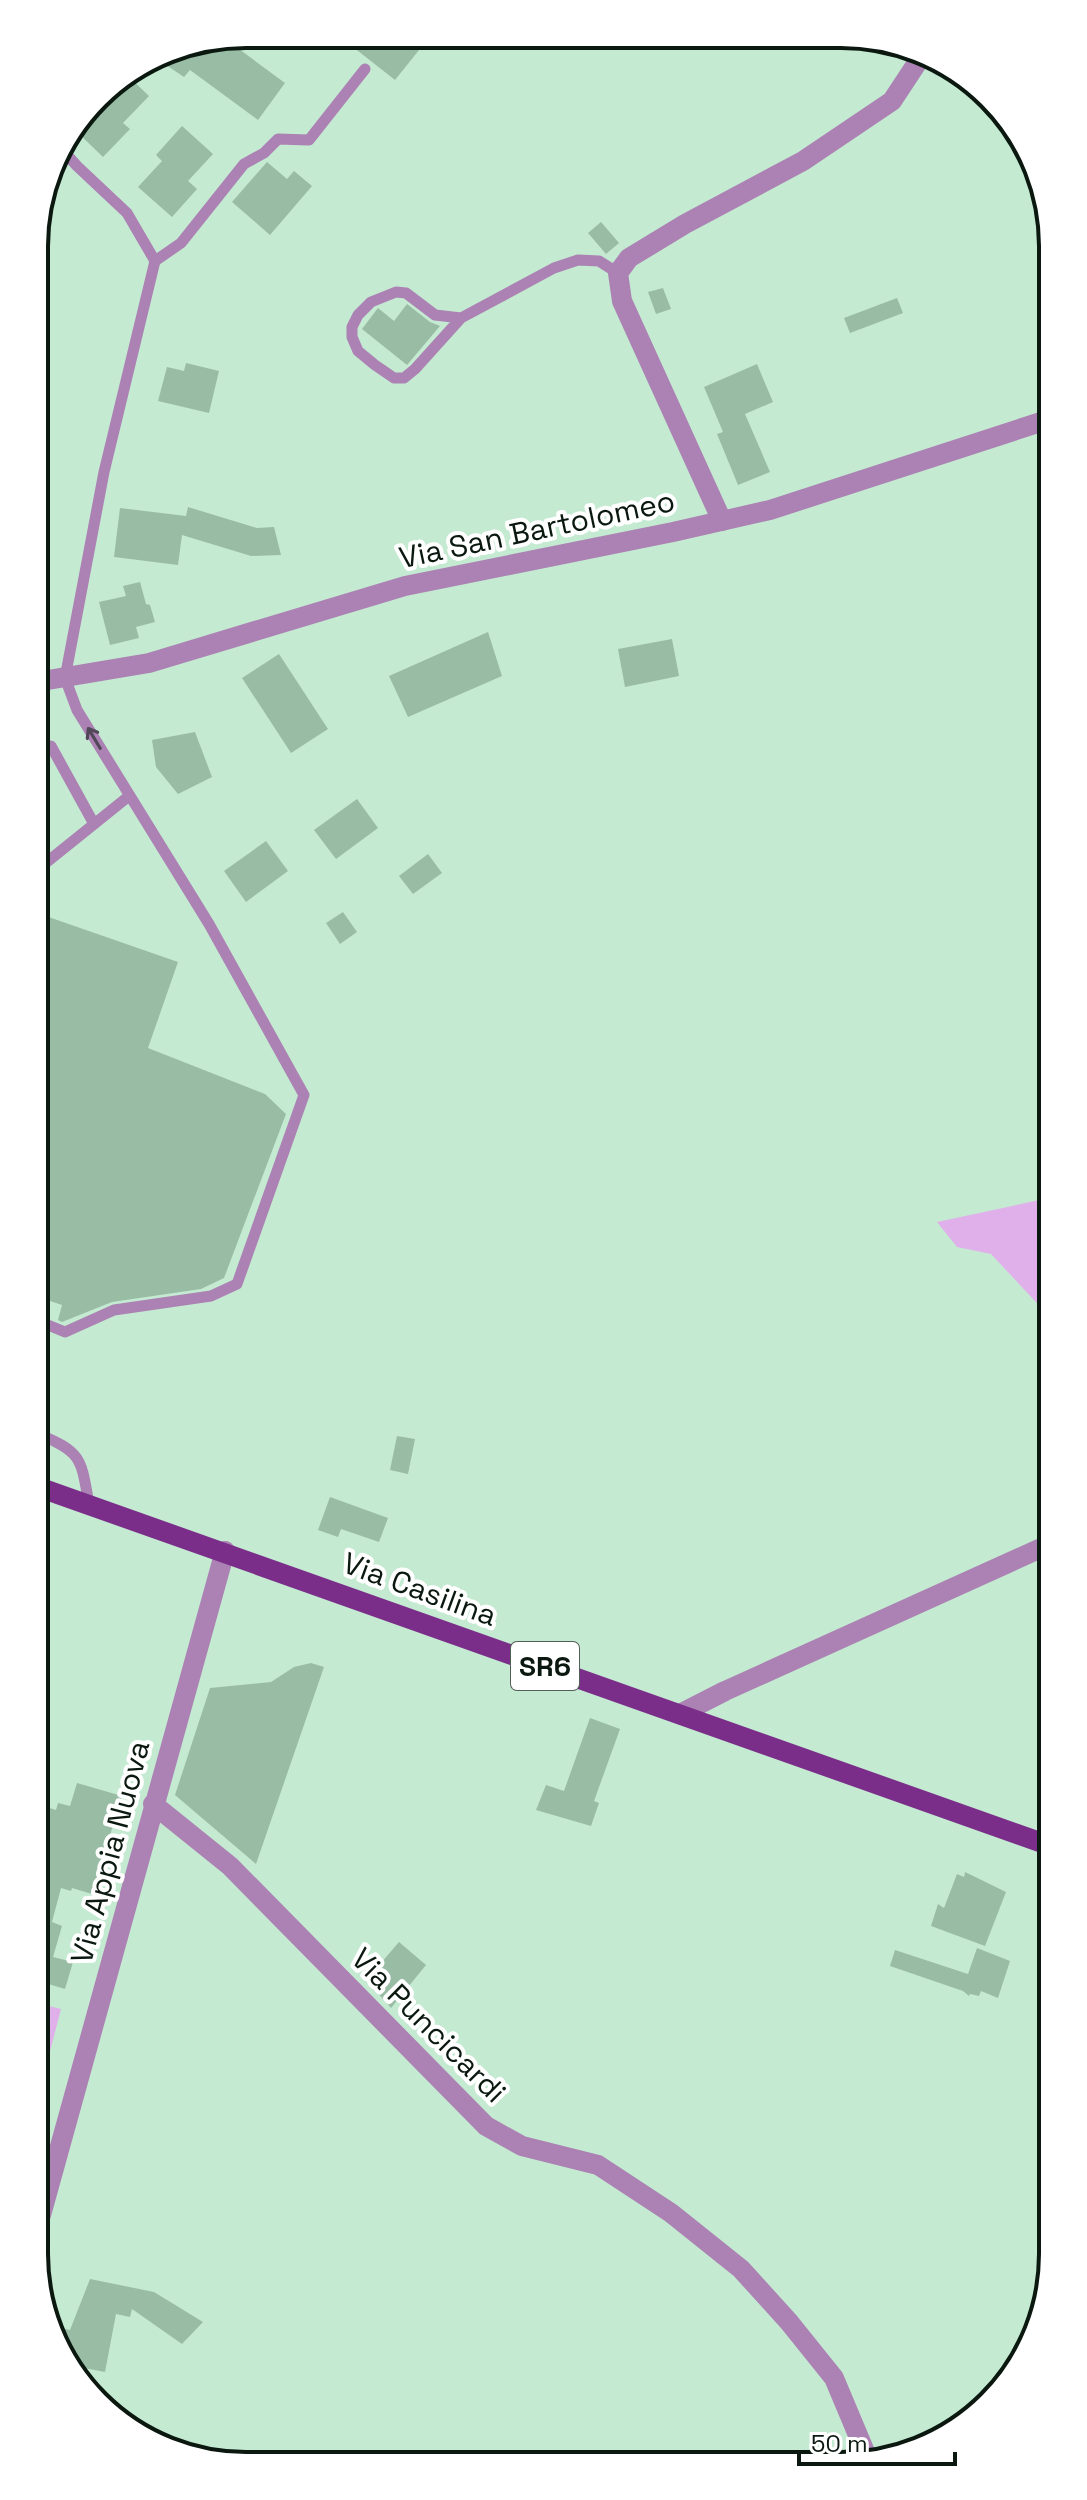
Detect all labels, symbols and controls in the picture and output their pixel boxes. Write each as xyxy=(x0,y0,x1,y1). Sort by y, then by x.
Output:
street label: Via San Bartolomeo xyxy=(396,481,678,577)
one-way arrow xyxy=(86,727,102,750)
street label: Via Casilina xyxy=(338,1543,502,1635)
road number: SR6 xyxy=(511,1642,579,1690)
street label: Via Appia Nuova xyxy=(61,1736,159,1968)
street label: Via Puncicardi xyxy=(343,1939,515,2111)
scale bar xyxy=(799,2416,955,2466)
text: 50 m xyxy=(811,2428,868,2459)

